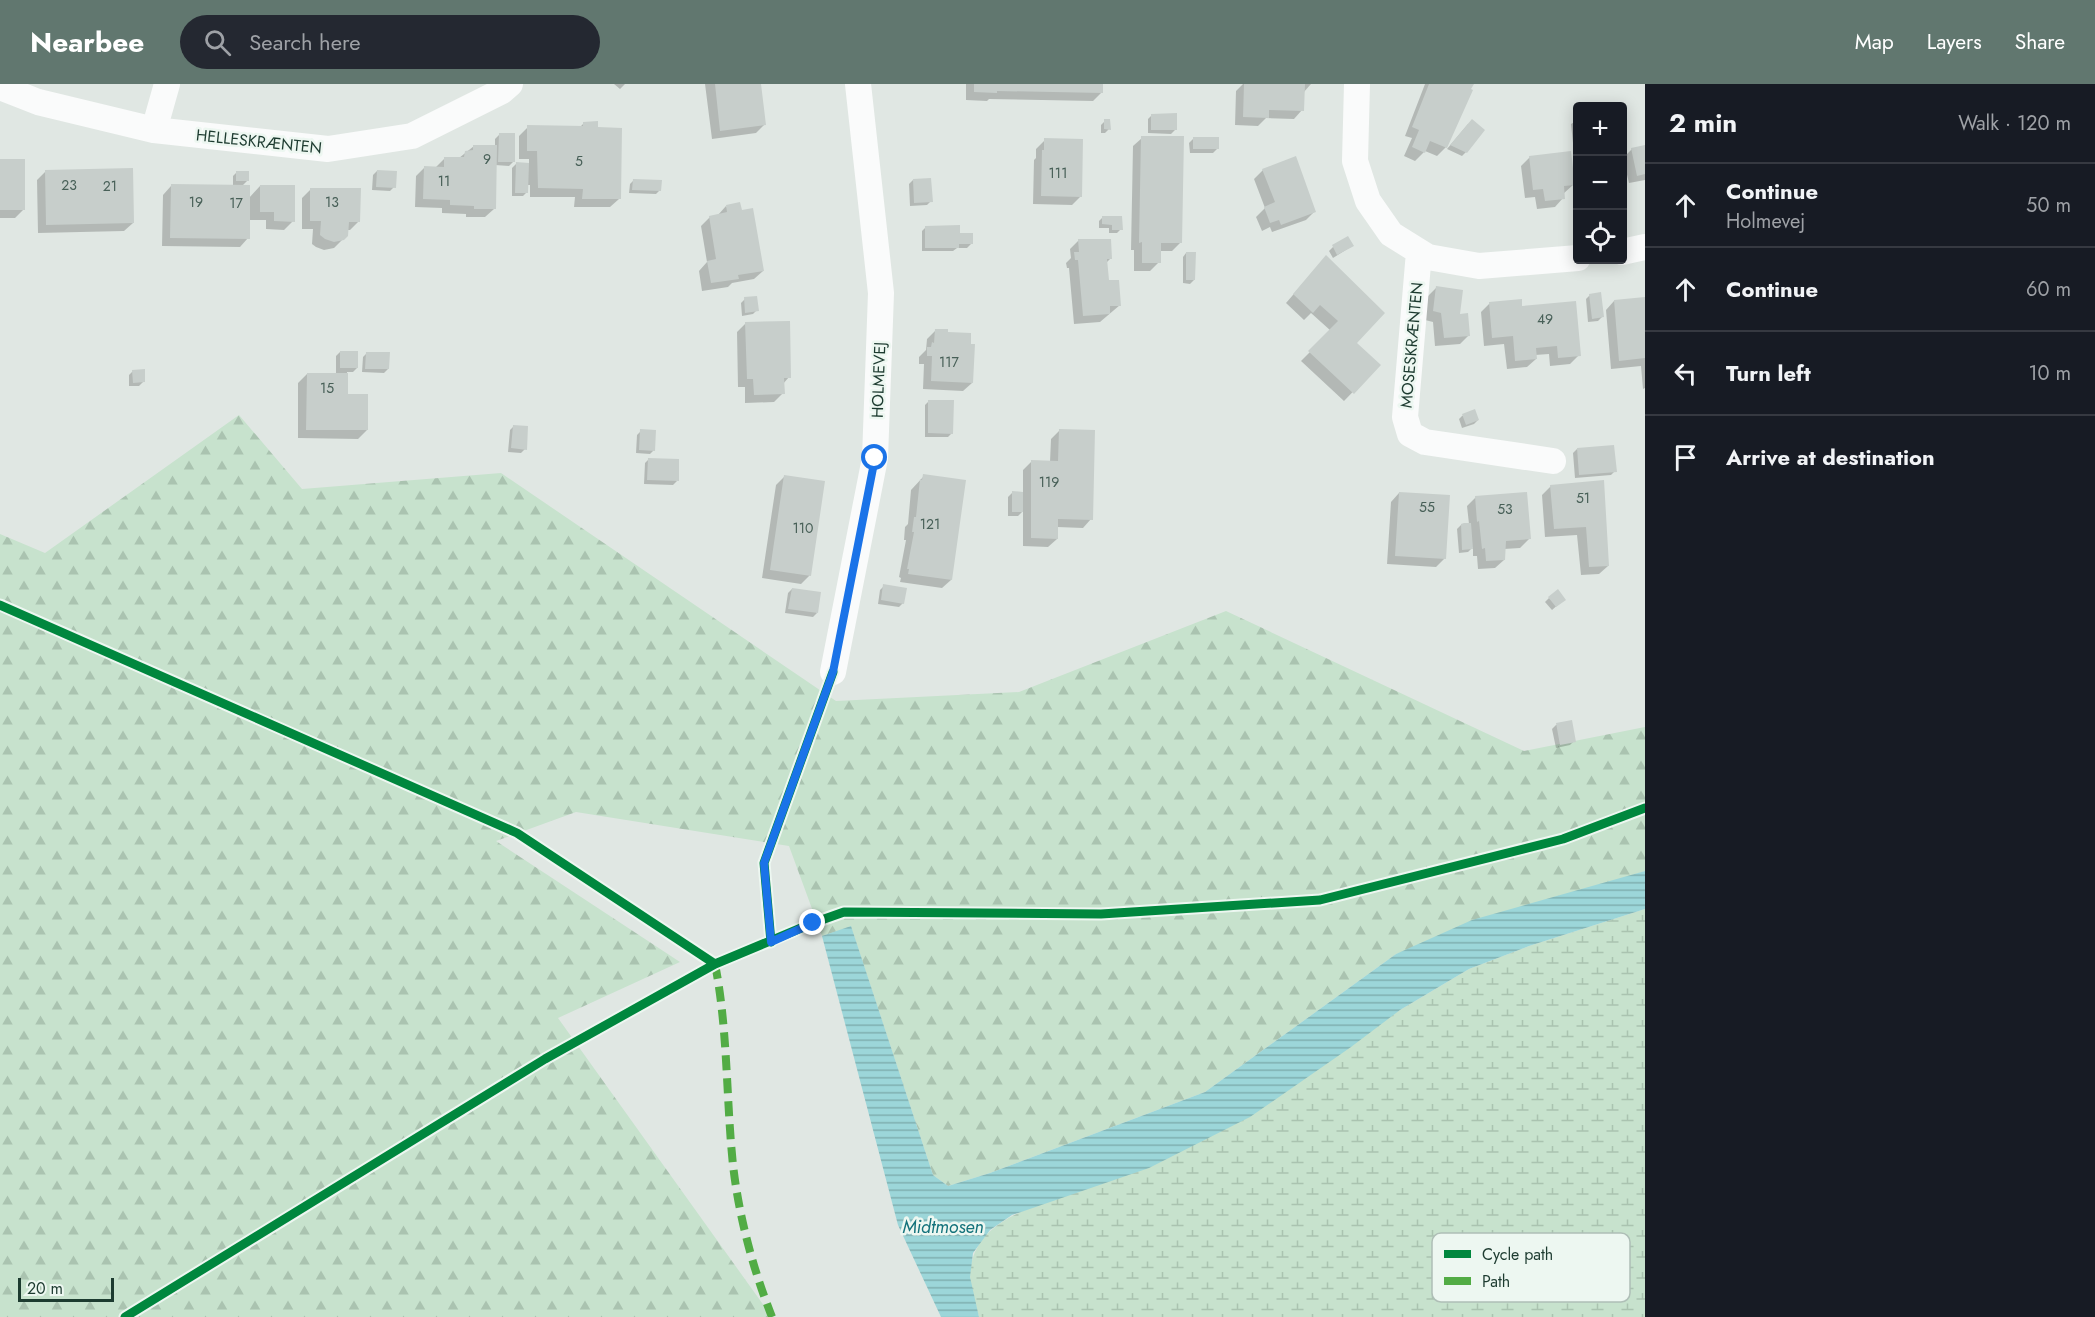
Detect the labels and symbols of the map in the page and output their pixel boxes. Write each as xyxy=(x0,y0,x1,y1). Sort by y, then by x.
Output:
street label: HELLESKRÆNTEN xyxy=(195,123,323,160)
house number: 9 xyxy=(483,149,491,169)
house number: 5 xyxy=(575,151,583,171)
house number: 111 xyxy=(1049,163,1067,183)
house number: 11 xyxy=(438,171,450,191)
house number: 23 xyxy=(61,175,77,195)
house number: 21 xyxy=(103,176,117,196)
house number: 19 xyxy=(189,192,203,212)
house number: 13 xyxy=(325,192,339,212)
house number: 17 xyxy=(229,193,243,213)
street label: MOSESKRÆNTEN xyxy=(1395,281,1428,409)
house number: 49 xyxy=(1537,309,1553,329)
street label: HOLMEVEJ xyxy=(866,342,891,419)
house number: 117 xyxy=(939,352,960,372)
house number: 15 xyxy=(320,378,334,398)
route start xyxy=(861,444,887,470)
house number: 119 xyxy=(1039,472,1059,492)
house number: 51 xyxy=(1576,488,1590,508)
house number: 55 xyxy=(1419,497,1435,517)
house number: 53 xyxy=(1497,499,1513,519)
house number: 121 xyxy=(920,514,940,534)
house number: 110 xyxy=(793,518,814,538)
route end xyxy=(799,909,825,935)
water label: Midtmosen xyxy=(902,1214,984,1240)
legend xyxy=(1432,1233,1630,1302)
text: Cycle path xyxy=(1482,1243,1553,1266)
text: Path xyxy=(1482,1270,1510,1293)
scale bar xyxy=(18,1275,114,1302)

